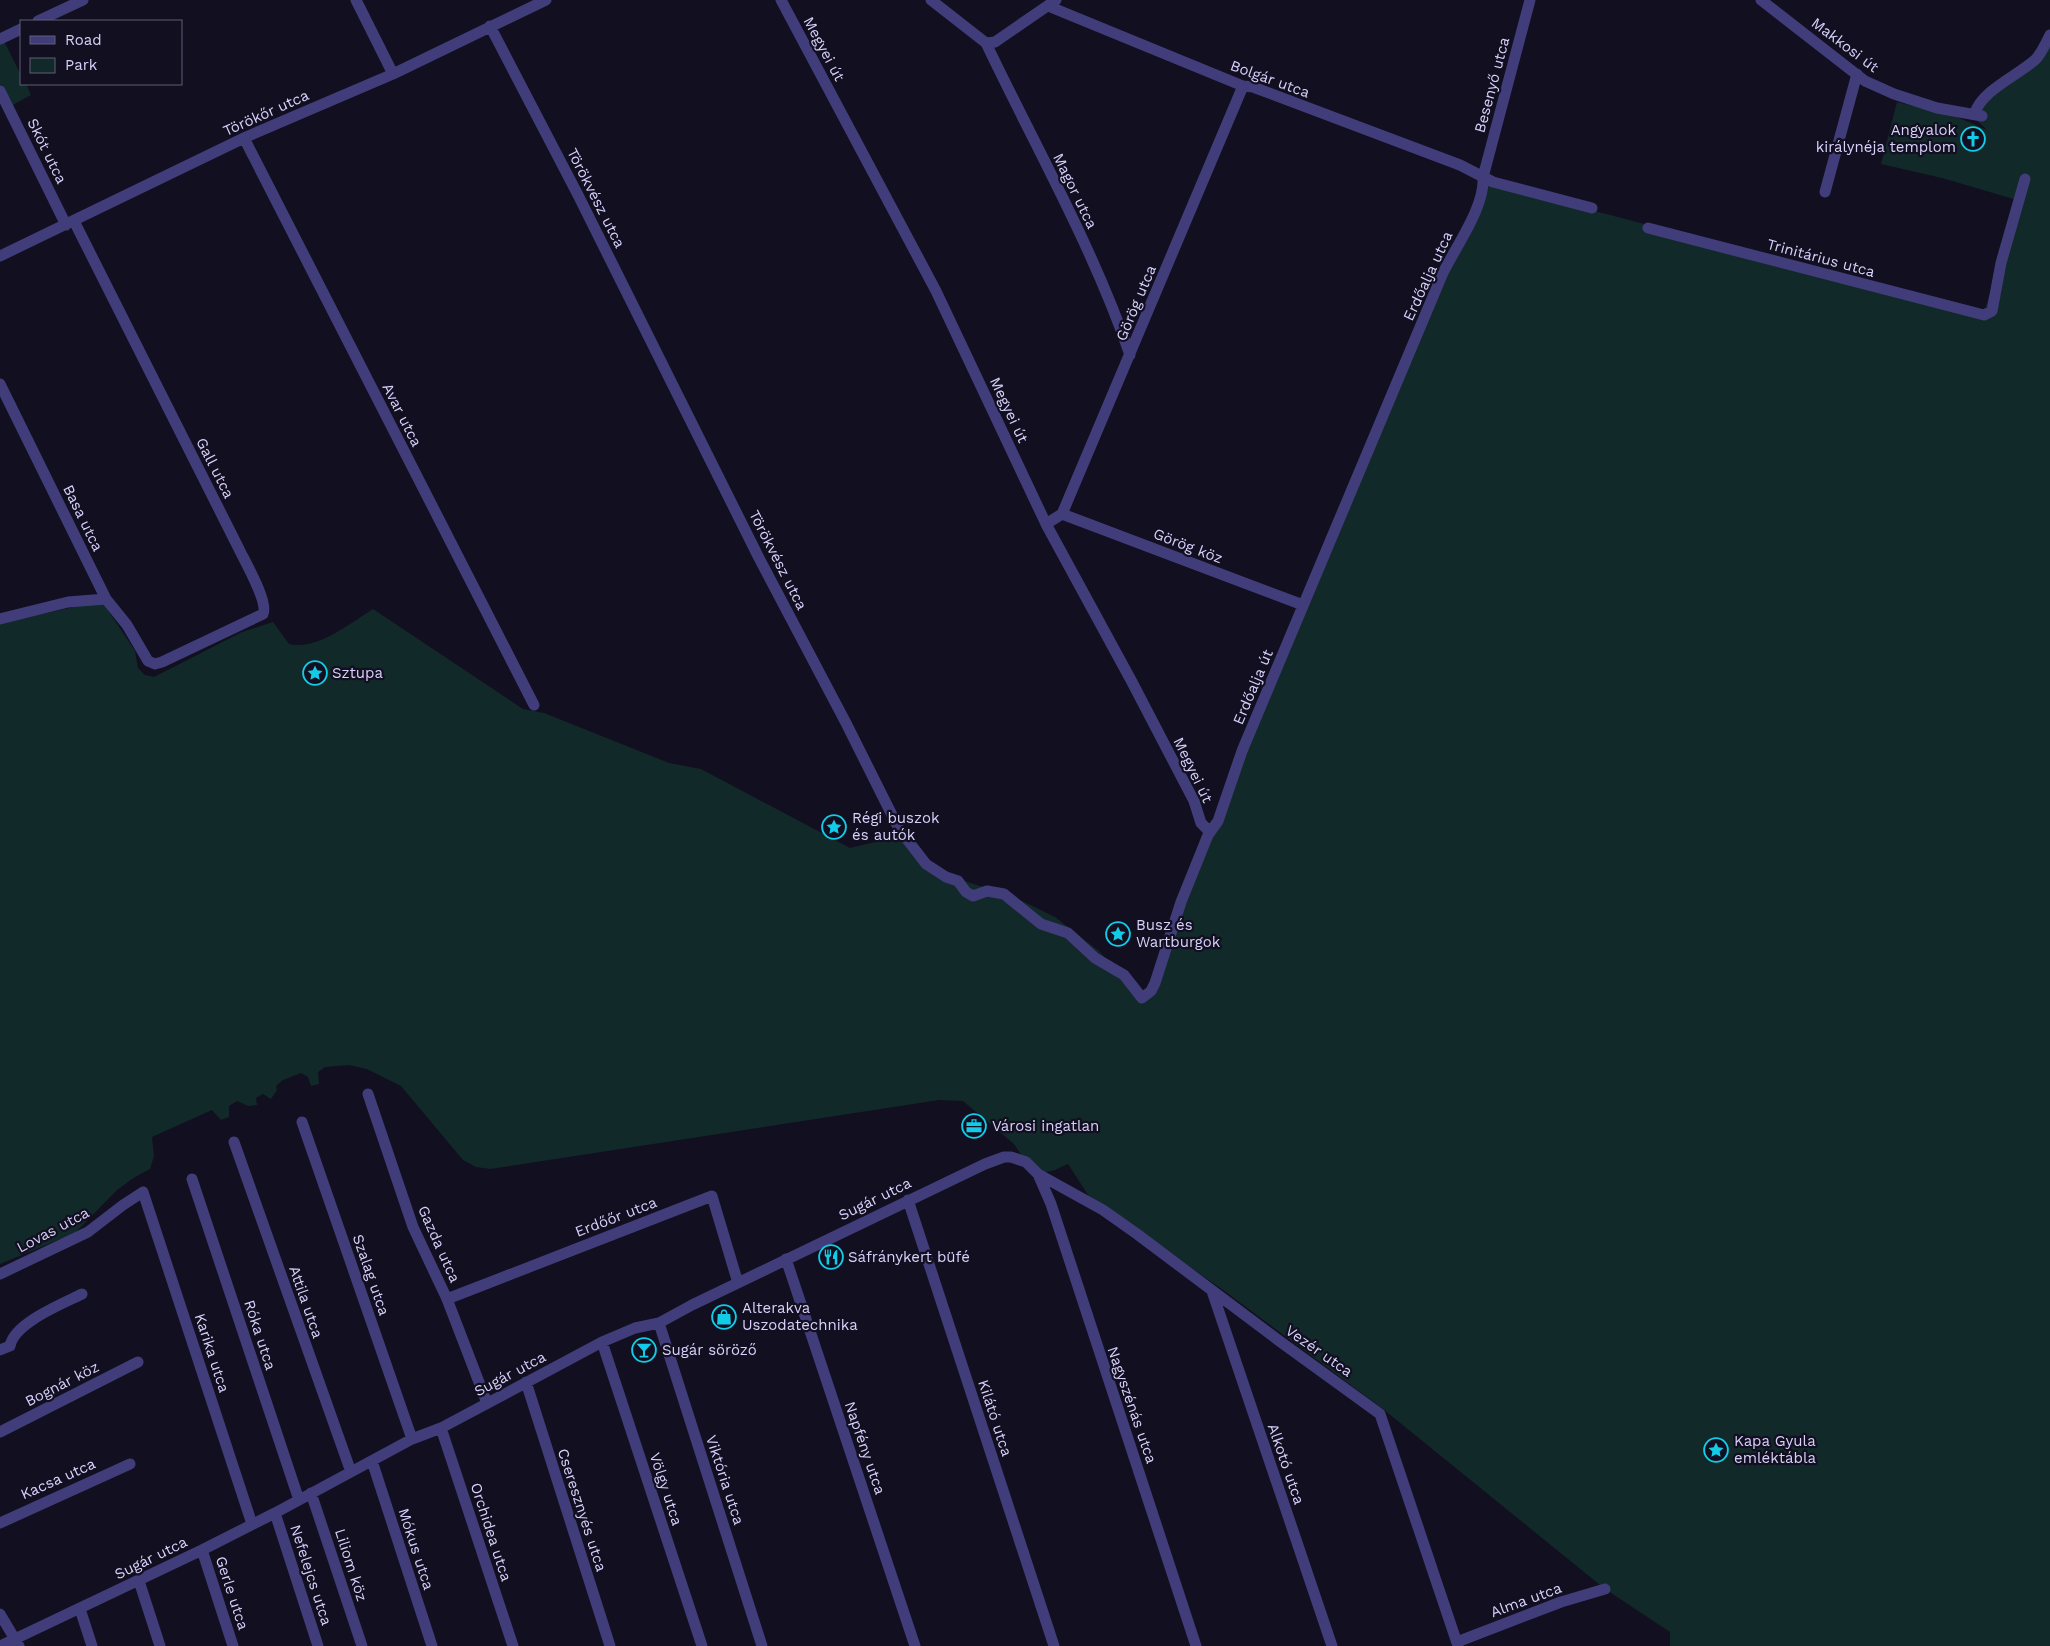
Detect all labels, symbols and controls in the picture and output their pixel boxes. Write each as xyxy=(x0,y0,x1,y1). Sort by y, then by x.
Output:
street label: Megyei út xyxy=(800,14,849,85)
street label: Makkosi út xyxy=(1808,14,1883,77)
legend xyxy=(20,20,182,85)
text: Road xyxy=(65,31,102,49)
street label: Besenyő utca xyxy=(1471,35,1514,135)
text: Park xyxy=(65,56,98,74)
street label: Bolgár utca xyxy=(1228,56,1313,102)
street label: Törökőr utca xyxy=(220,86,312,140)
street label: Skót utca xyxy=(23,115,71,187)
place label: Angyalok királynéja templom xyxy=(1816,121,1956,156)
church icon: Angyalok királynéja templom xyxy=(1960,126,1986,152)
street label: Törökvész utca xyxy=(563,145,629,251)
street label: Magor utca xyxy=(1049,150,1101,232)
street label: Erdőalja utca xyxy=(1399,228,1457,324)
street label: Trinitárius utca xyxy=(1765,235,1877,281)
street label: Görög utca xyxy=(1112,262,1160,343)
street label: Megyei út xyxy=(986,374,1032,446)
street label: Avar utca xyxy=(378,380,426,450)
street label: Gall utca xyxy=(192,435,238,502)
street label: Basa utca xyxy=(59,482,107,555)
street label: Törökvész utca xyxy=(745,507,811,613)
street label: Görög köz xyxy=(1151,525,1225,567)
street label: Erdőalja út xyxy=(1229,646,1277,727)
place icon: Sztupa xyxy=(302,660,328,686)
place label: Sztupa xyxy=(332,664,383,682)
street label: Megyei út xyxy=(1169,734,1217,806)
place label: Régi buszok és autók xyxy=(852,809,940,844)
place icon: Régi buszok és autók xyxy=(821,814,847,840)
place label: Busz és Wartburgok xyxy=(1136,916,1221,951)
place icon: Busz és Wartburgok xyxy=(1105,921,1131,947)
office icon: Városi ingatlan xyxy=(961,1113,987,1139)
place label: Városi ingatlan xyxy=(992,1117,1099,1135)
street label: Sugár utca xyxy=(836,1173,915,1224)
street label: Erdőőr utca xyxy=(573,1193,660,1241)
street label: Lovas utca xyxy=(14,1203,93,1257)
street label: Gazda utca xyxy=(414,1203,464,1286)
street label: Szalag utca xyxy=(349,1232,393,1318)
restaurant icon: Sáfránykert büfé xyxy=(818,1244,844,1270)
place label: Sáfránykert büfé xyxy=(848,1248,970,1266)
street label: Attila utca xyxy=(285,1263,327,1341)
street label: Róka utca xyxy=(240,1298,280,1373)
place label: Alterakva Uszodatechnika xyxy=(742,1299,858,1334)
shop icon: Alterakva Uszodatechnika xyxy=(711,1304,737,1330)
street label: Karika utca xyxy=(191,1311,233,1395)
street label: Vezér utca xyxy=(1282,1321,1356,1381)
bar icon: Sugár söröző xyxy=(631,1337,657,1363)
place label: Sugár söröző xyxy=(662,1341,757,1359)
street label: Nagyszénás utca xyxy=(1104,1344,1161,1466)
street label: Sugár utca xyxy=(471,1347,549,1400)
street label: Bognár köz xyxy=(22,1358,102,1410)
street label: Kilátó utca xyxy=(974,1377,1016,1459)
street label: Napfény utca xyxy=(841,1399,889,1497)
street label: Alkotó utca xyxy=(1264,1421,1308,1507)
place label: Kapa Gyula emléktábla xyxy=(1734,1432,1816,1467)
street label: Viktória utca xyxy=(702,1433,748,1528)
place icon: Kapa Gyula emléktábla xyxy=(1703,1437,1729,1463)
street label: Cseresznyés utca xyxy=(554,1446,611,1574)
street label: Völgy utca xyxy=(646,1450,686,1528)
street label: Kacsa utca xyxy=(18,1454,99,1504)
street label: Orchidea utca xyxy=(467,1480,516,1584)
street label: Mókus utca xyxy=(394,1506,438,1593)
street label: Nefelejcs utca xyxy=(286,1522,336,1628)
street label: Liliom köz xyxy=(331,1527,371,1603)
street label: Sugár utca xyxy=(112,1532,191,1583)
street label: Gerle utca xyxy=(212,1554,253,1633)
street label: Alma utca xyxy=(1488,1579,1565,1621)

